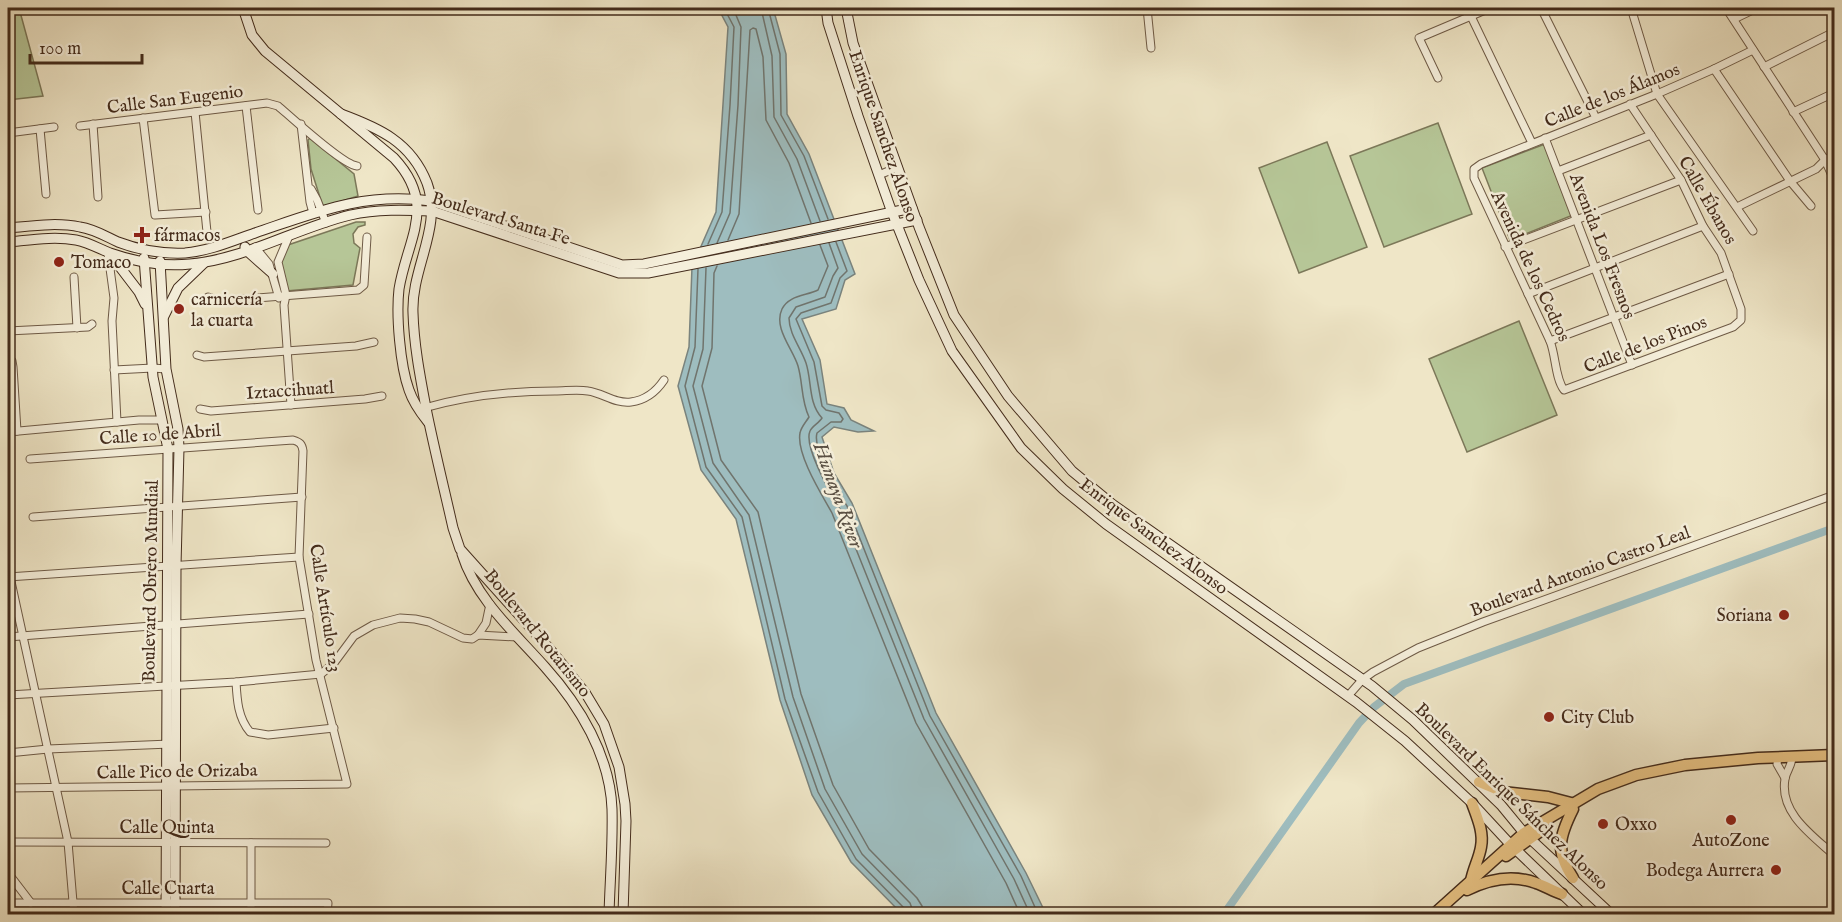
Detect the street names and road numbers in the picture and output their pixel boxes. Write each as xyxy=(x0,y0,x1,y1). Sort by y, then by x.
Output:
street label: Enrique Sanchez Alonso xyxy=(842,47,923,226)
street label: Calle de los Álamos xyxy=(1541,57,1684,134)
street label: Calle San Eugenio xyxy=(106,81,245,120)
street label: Calle Ébanos xyxy=(1672,152,1743,249)
street label: Avenida Los Fresnos xyxy=(1563,169,1640,323)
street label: Boulevard Santa Fe xyxy=(428,187,573,251)
street label: Avenida de los Cedros xyxy=(1484,187,1575,346)
street label: Calle de los Pinos xyxy=(1581,311,1710,379)
street label: Iztaccihuatl xyxy=(245,377,335,406)
street label: Calle 10 de Abril xyxy=(99,420,222,451)
street label: Enrique Sanchez Alonso xyxy=(1074,474,1232,601)
street label: Boulevard Obrero Mundial xyxy=(138,480,165,682)
street label: Boulevard Antonio Castro Leal xyxy=(1467,522,1694,623)
street label: Calle Artículo 123 xyxy=(303,542,346,674)
street label: Boulevard Rotarismo xyxy=(478,565,596,703)
street label: Boulevard Enrique Sánchez Alonso xyxy=(1409,698,1613,896)
street label: Calle Pico de Orizaba xyxy=(96,760,258,785)
street label: Calle Quinta xyxy=(119,817,215,840)
street label: Calle Cuarta xyxy=(121,878,215,901)

